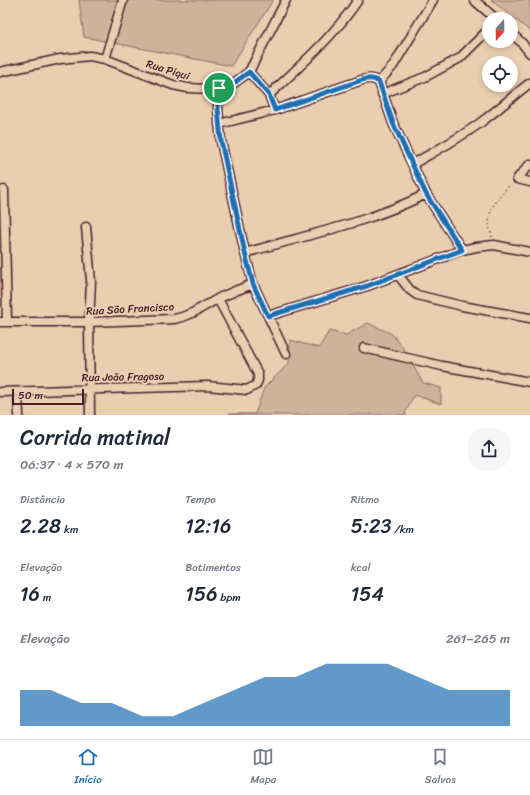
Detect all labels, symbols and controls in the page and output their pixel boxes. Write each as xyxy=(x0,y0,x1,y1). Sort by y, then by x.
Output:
north arrow xyxy=(482,12,518,48)
map controls xyxy=(482,12,518,92)
street label: Rua Piqui xyxy=(144,54,193,86)
button: locate xyxy=(482,56,518,92)
pin xyxy=(202,71,236,105)
icon: arrive xyxy=(208,77,230,99)
street label: Rua São Francisco xyxy=(85,297,175,321)
street label: Rua João Fragoso xyxy=(82,367,165,387)
text: 50 m xyxy=(18,386,43,405)
scale bar xyxy=(12,387,84,406)
text: Corrida matinal xyxy=(20,418,170,457)
button: share xyxy=(468,428,510,470)
text: 06:37 · 4 × 570 m xyxy=(20,453,123,476)
text: Distância xyxy=(20,490,65,509)
text: Tempo xyxy=(185,490,216,509)
text: Ritmo xyxy=(351,490,379,509)
text: 2.28 xyxy=(20,509,61,544)
text: 12:16 xyxy=(185,509,231,544)
text: 5:23 xyxy=(351,509,391,544)
text: km xyxy=(61,520,78,539)
text: /km xyxy=(391,520,414,539)
text: Elevação xyxy=(20,558,62,577)
text: Batimentos xyxy=(185,558,241,577)
text: kcal xyxy=(351,558,371,577)
text: 16 xyxy=(20,577,40,612)
text: 156 xyxy=(185,577,218,612)
text: 154 xyxy=(351,577,384,612)
text: m xyxy=(40,588,51,607)
text: bpm xyxy=(218,588,241,607)
text: Elevação xyxy=(20,627,70,650)
text: 261–265 m xyxy=(446,627,510,650)
tab: Início xyxy=(74,746,102,789)
tab: Mapa xyxy=(250,746,276,789)
tab: Salvos xyxy=(425,746,456,789)

